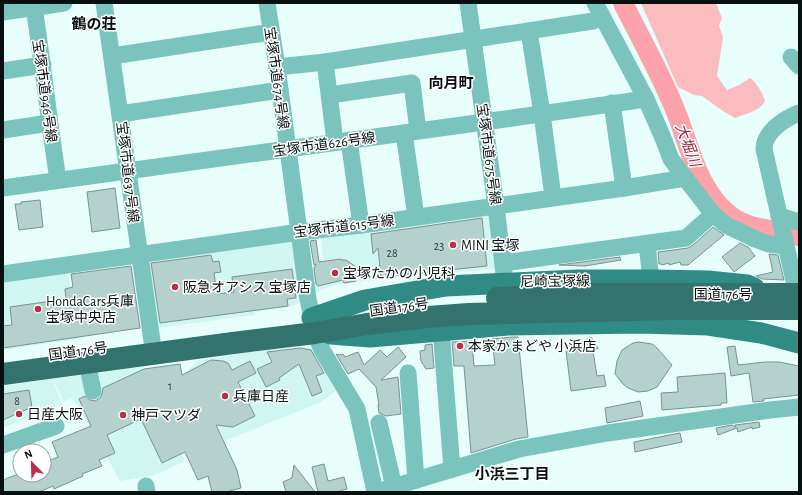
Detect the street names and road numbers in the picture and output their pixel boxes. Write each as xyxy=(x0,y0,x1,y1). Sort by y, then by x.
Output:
street label: 宝塚市道674号線 xyxy=(262,26,291,130)
street label: 宝塚市道946号線 xyxy=(30,39,59,144)
street label: 宝塚市道675号線 xyxy=(474,102,503,206)
street label: 宝塚市道637号線 xyxy=(114,120,141,224)
street label: 宝塚市道626号線 xyxy=(272,130,376,159)
street label: 宝塚市道615号線 xyxy=(293,213,395,240)
street label: 尼崎宝塚線 xyxy=(520,273,590,290)
street label: 国道176号 xyxy=(693,287,753,302)
street label: 国道176号 xyxy=(369,296,429,319)
street label: 国道176号 xyxy=(48,340,108,363)

